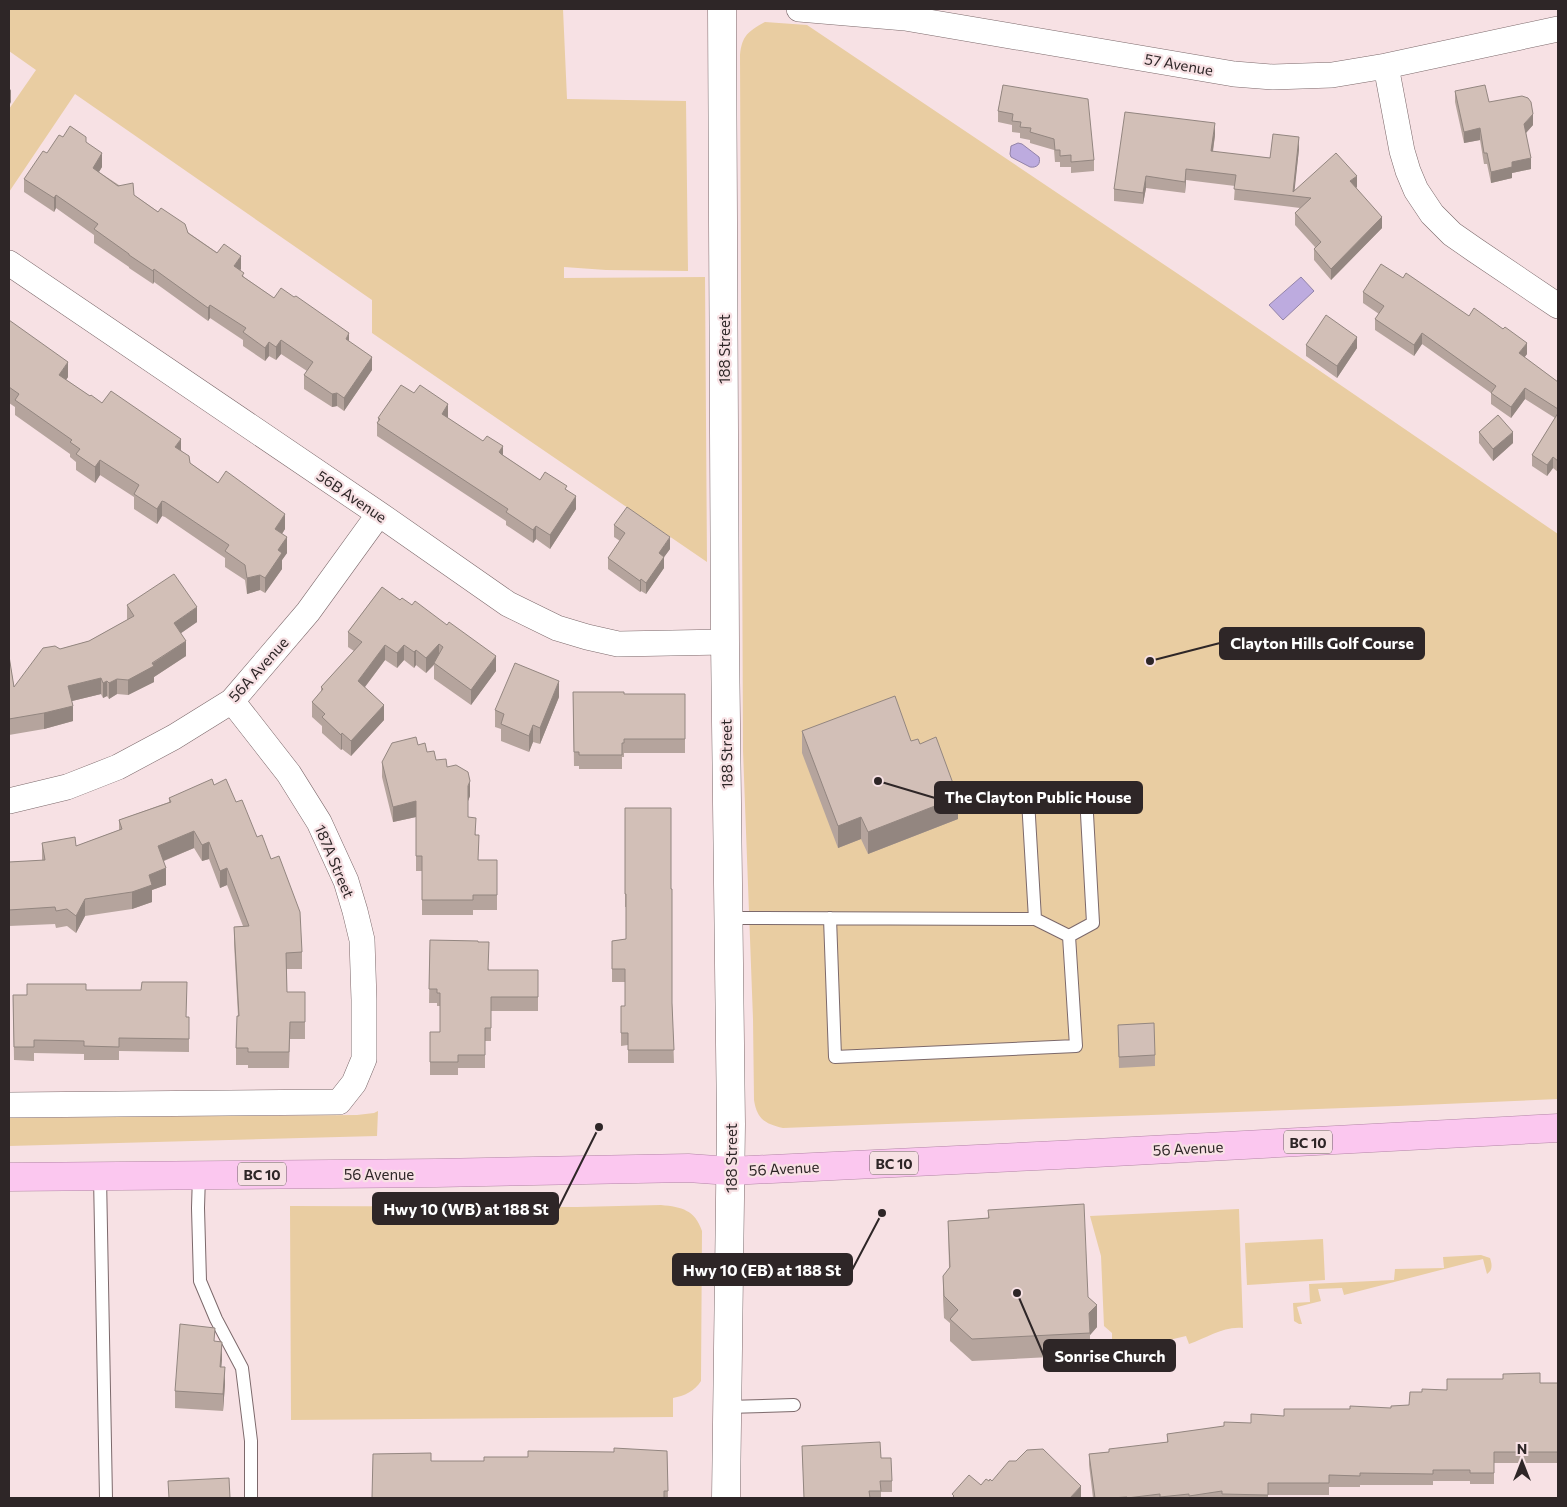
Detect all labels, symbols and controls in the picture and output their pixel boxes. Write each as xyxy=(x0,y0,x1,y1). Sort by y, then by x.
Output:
street label: 57 Avenue xyxy=(1143,49,1215,79)
street label: 188 Street xyxy=(715,314,733,384)
street label: 56B Avenue xyxy=(314,466,390,526)
callout: Clayton Hills Golf Course xyxy=(1220,628,1424,659)
street label: 56A Avenue xyxy=(224,633,292,705)
text: Clayton Hills Golf Course xyxy=(1230,633,1414,652)
street label: 188 Street xyxy=(716,719,736,789)
callout: The Clayton Public House xyxy=(935,782,1142,813)
text: The Clayton Public House xyxy=(944,787,1132,806)
street label: 187A Street xyxy=(312,822,358,900)
street label: 188 Street xyxy=(722,1123,740,1193)
road number: BC 10 xyxy=(1284,1130,1332,1154)
street label: 56 Avenue xyxy=(1152,1137,1224,1159)
road number: BC 10 xyxy=(870,1152,918,1174)
street label: 56 Avenue xyxy=(748,1157,820,1179)
road number: BC 10 xyxy=(238,1162,286,1186)
street label: 56 Avenue xyxy=(344,1165,414,1183)
callout: Hwy 10 (WB) at 188 St xyxy=(373,1193,558,1224)
text: Hwy 10 (WB) at 188 St xyxy=(383,1199,549,1218)
callout: Hwy 10 (EB) at 188 St xyxy=(673,1254,852,1285)
text: Hwy 10 (EB) at 188 St xyxy=(683,1260,841,1279)
callout: Sonrise Church xyxy=(1044,1340,1175,1371)
text: Sonrise Church xyxy=(1054,1346,1166,1365)
north arrow xyxy=(1497,1437,1547,1487)
text: N xyxy=(1517,1440,1527,1457)

